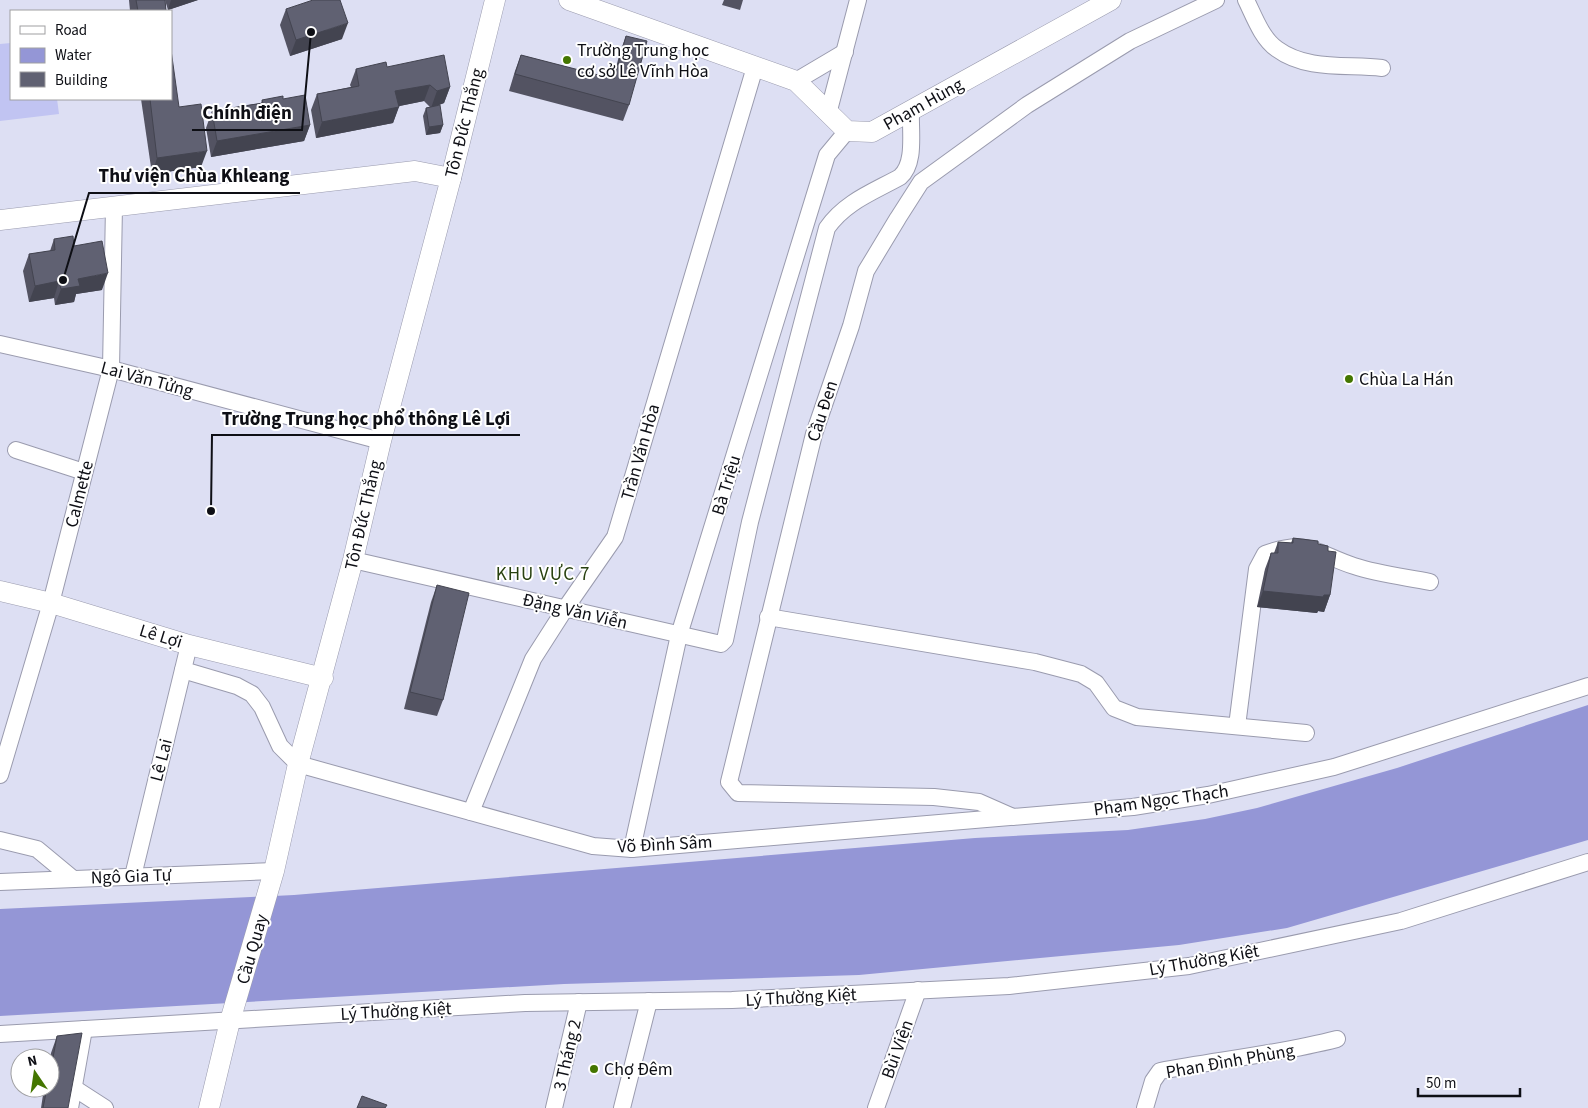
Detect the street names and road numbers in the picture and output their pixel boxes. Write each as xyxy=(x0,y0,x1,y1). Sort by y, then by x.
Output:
street label: Tôn Đức Thắng xyxy=(439,66,490,181)
street label: Phạm Hùng xyxy=(879,72,968,137)
street label: Lai Văn Tửng xyxy=(98,355,196,404)
street label: Cầu Đen xyxy=(801,377,844,445)
street label: Trần Văn Hòa xyxy=(615,401,666,503)
street label: Bà Triệu xyxy=(706,452,747,518)
street label: Calmette xyxy=(59,458,100,530)
street label: Tôn Đức Thắng xyxy=(339,458,388,573)
street label: Đặng Văn Viễn xyxy=(520,587,630,636)
street label: Lê Lợi xyxy=(136,618,185,655)
street label: Lê Lai xyxy=(144,736,179,784)
street label: Phạm Ngọc Thạch xyxy=(1092,779,1230,822)
street label: Võ Đình Sâm xyxy=(617,830,713,859)
street label: Ngô Gia Tự xyxy=(90,863,173,890)
street label: Cầu Quay xyxy=(231,911,275,987)
street label: Lý Thường Kiệt xyxy=(1147,939,1261,982)
street label: Lý Thường Kiệt xyxy=(745,982,857,1013)
street label: Lý Thường Kiệt xyxy=(340,996,452,1027)
street label: Bùi Viện xyxy=(875,1016,920,1082)
street label: 3 Tháng 2 xyxy=(547,1017,588,1093)
street label: Phan Đình Phùng xyxy=(1164,1038,1296,1085)

